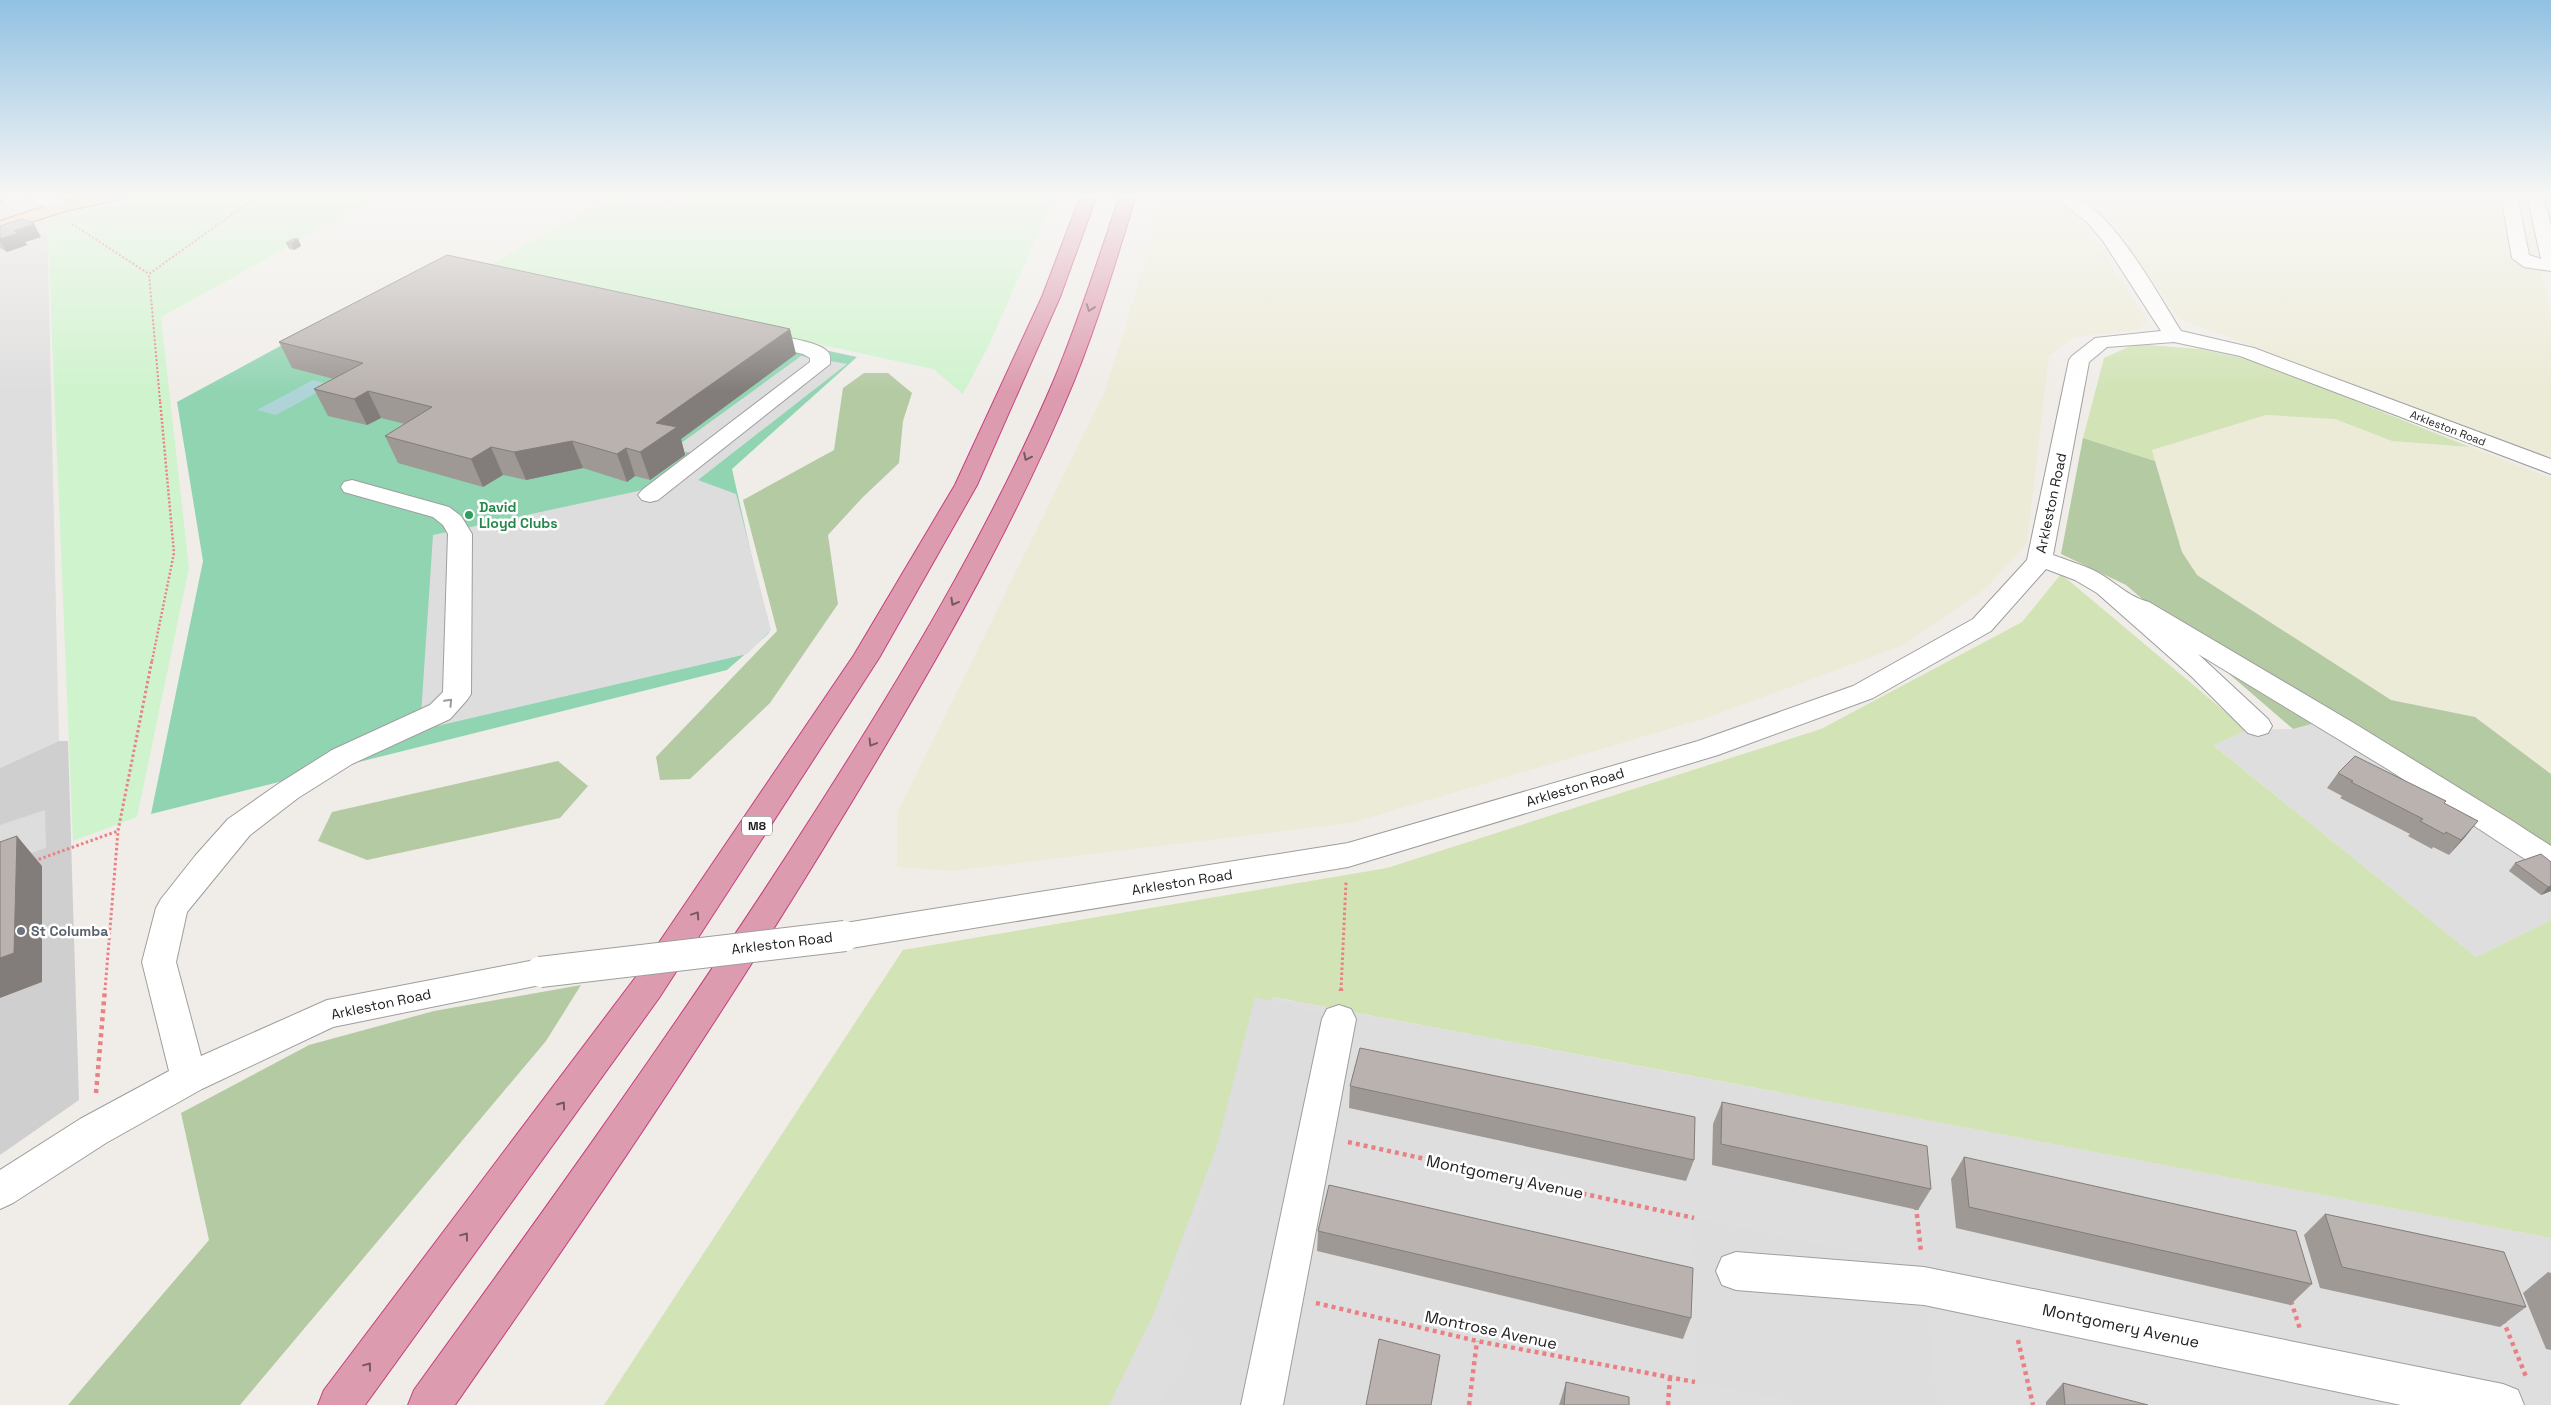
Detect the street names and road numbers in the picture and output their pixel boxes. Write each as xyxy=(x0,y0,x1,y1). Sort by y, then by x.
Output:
street label: Arkleston Road xyxy=(2408,407,2488,449)
street label: Arkleston Road xyxy=(2032,451,2070,555)
street label: Arkleston Road xyxy=(1524,763,1626,811)
road number: M8 xyxy=(742,816,772,836)
street label: Arkleston Road xyxy=(1130,865,1234,899)
street label: Arkleston Road xyxy=(730,928,834,958)
street label: Arkleston Road xyxy=(329,985,433,1023)
street label: Montgomery Avenue xyxy=(1425,1150,1585,1204)
street label: Montgomery Avenue xyxy=(2041,1299,2201,1353)
street label: Montrose Avenue xyxy=(1423,1306,1559,1354)

